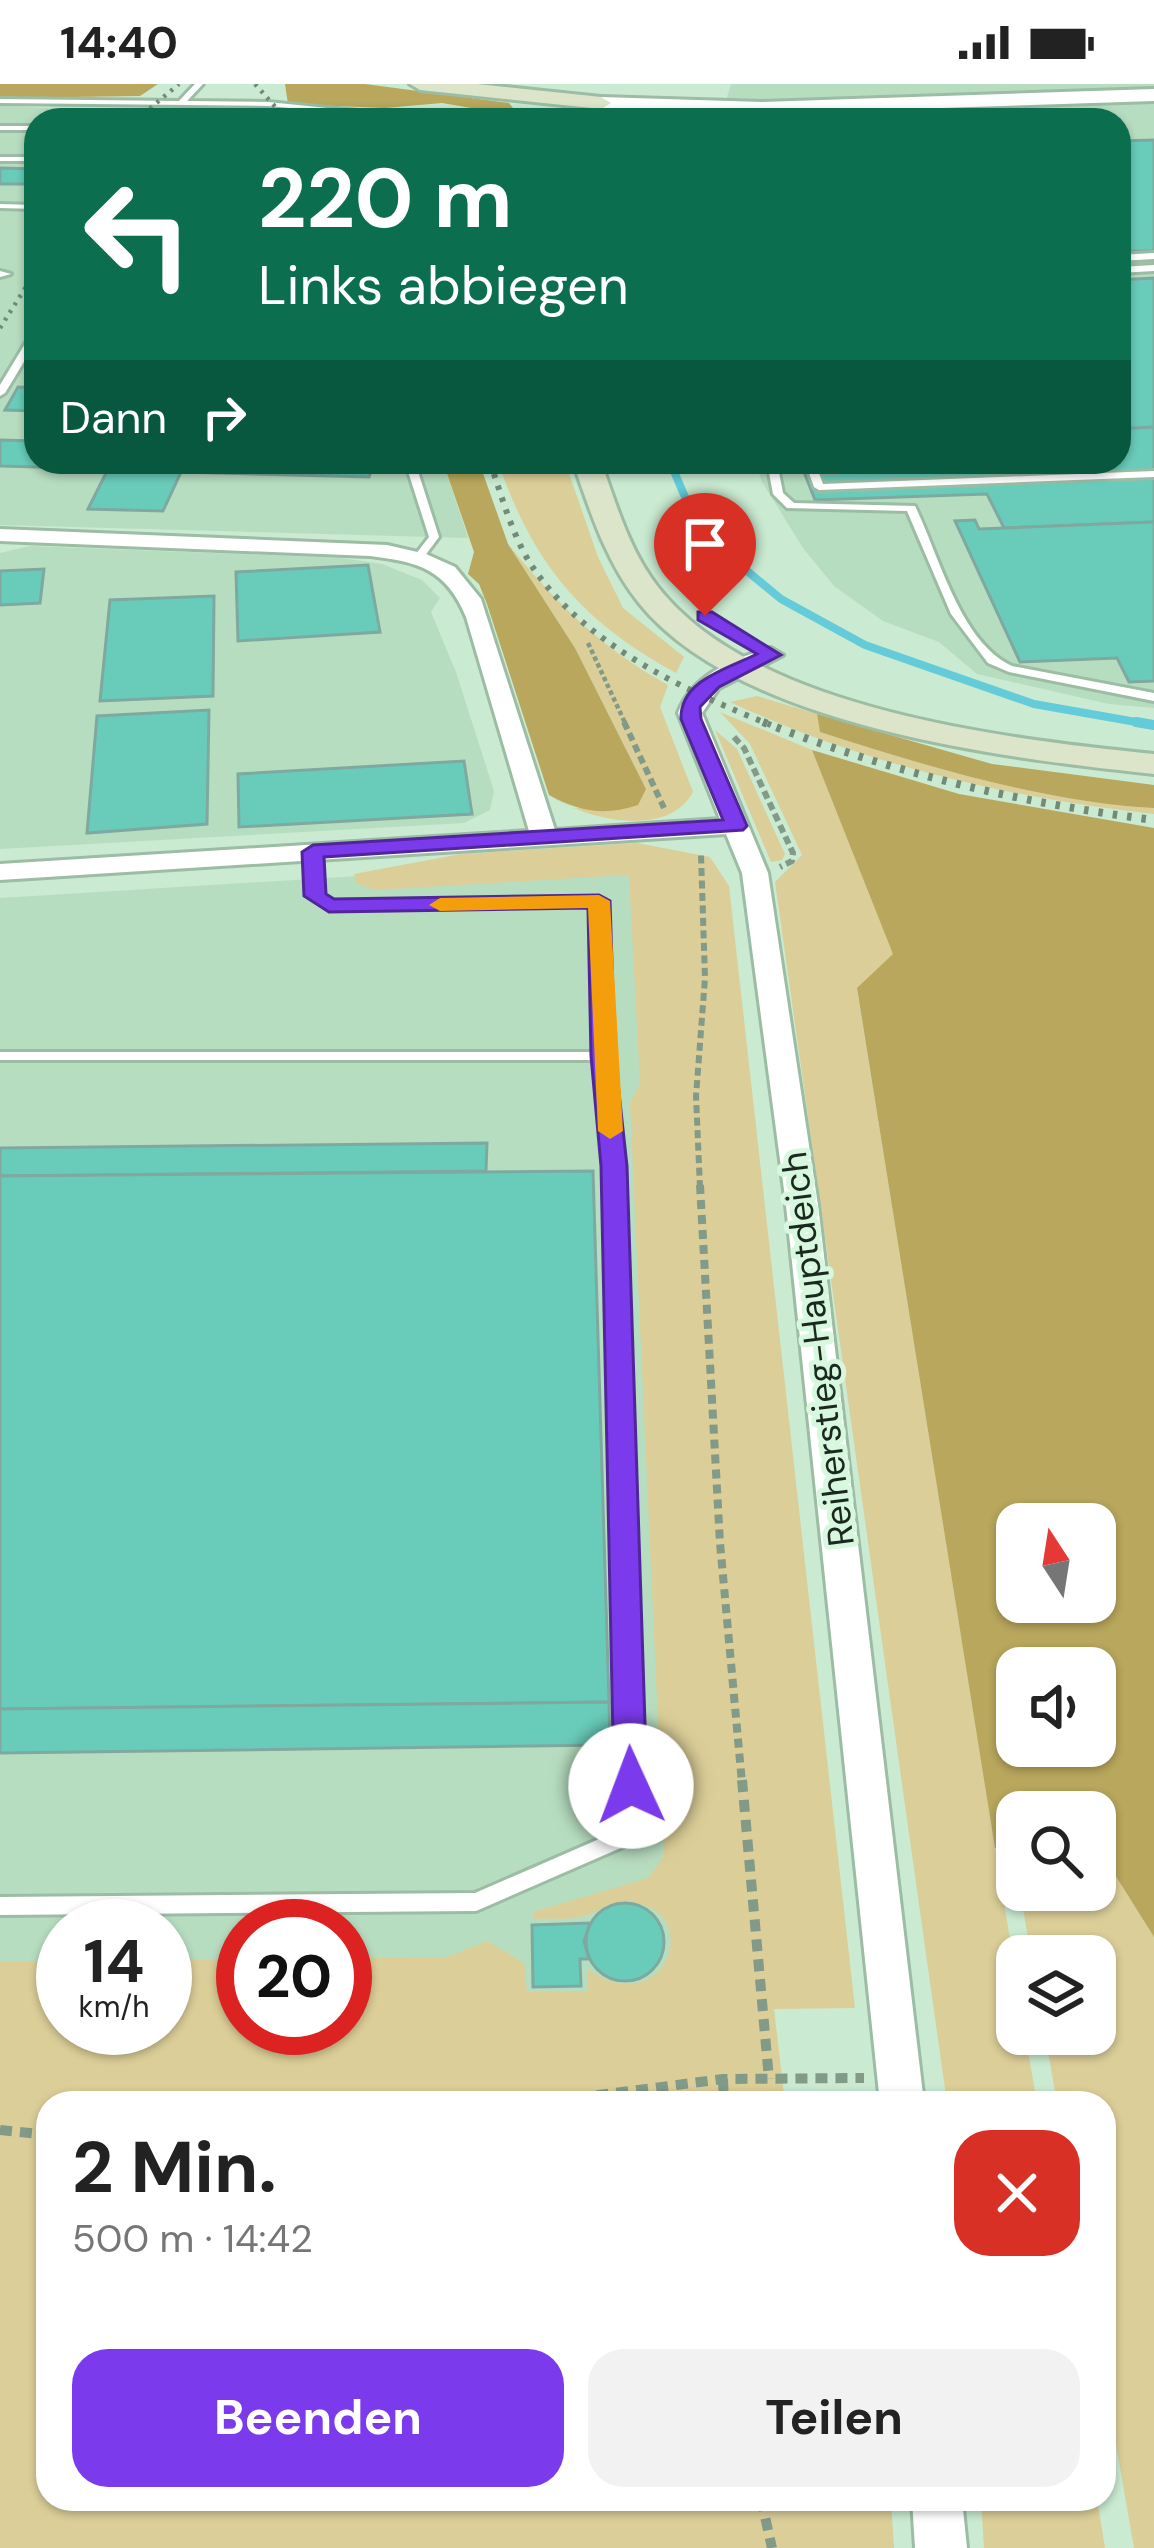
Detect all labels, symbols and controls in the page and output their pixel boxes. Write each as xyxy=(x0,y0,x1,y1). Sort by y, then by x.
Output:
text: 14:40 xyxy=(60,13,178,72)
text: 220 m xyxy=(258,144,513,253)
icon: left xyxy=(60,156,216,312)
text: Links abbiegen xyxy=(258,250,629,321)
icon: right xyxy=(191,384,257,450)
text: Dann xyxy=(60,388,167,447)
pin xyxy=(654,493,756,616)
icon: arrive xyxy=(672,511,738,577)
street label: Reiherstieg-Hauptdeich xyxy=(770,1149,865,1549)
north arrow xyxy=(996,1503,1116,1623)
map controls xyxy=(996,1503,1116,2055)
button: sound xyxy=(996,1647,1116,1767)
position arrow xyxy=(568,1723,694,1849)
button: search xyxy=(996,1791,1116,1911)
speed limit sign: 20 xyxy=(216,1899,372,2055)
text: 14 xyxy=(84,1922,144,2001)
button: layers xyxy=(996,1935,1116,2055)
text: km/h xyxy=(79,1987,149,2026)
text: 2 Min. xyxy=(72,2121,277,2214)
button: close xyxy=(954,2130,1080,2256)
text: 500 m · 14:42 xyxy=(72,2213,313,2264)
button: Beenden xyxy=(72,2349,564,2487)
button: Teilen xyxy=(588,2349,1080,2487)

